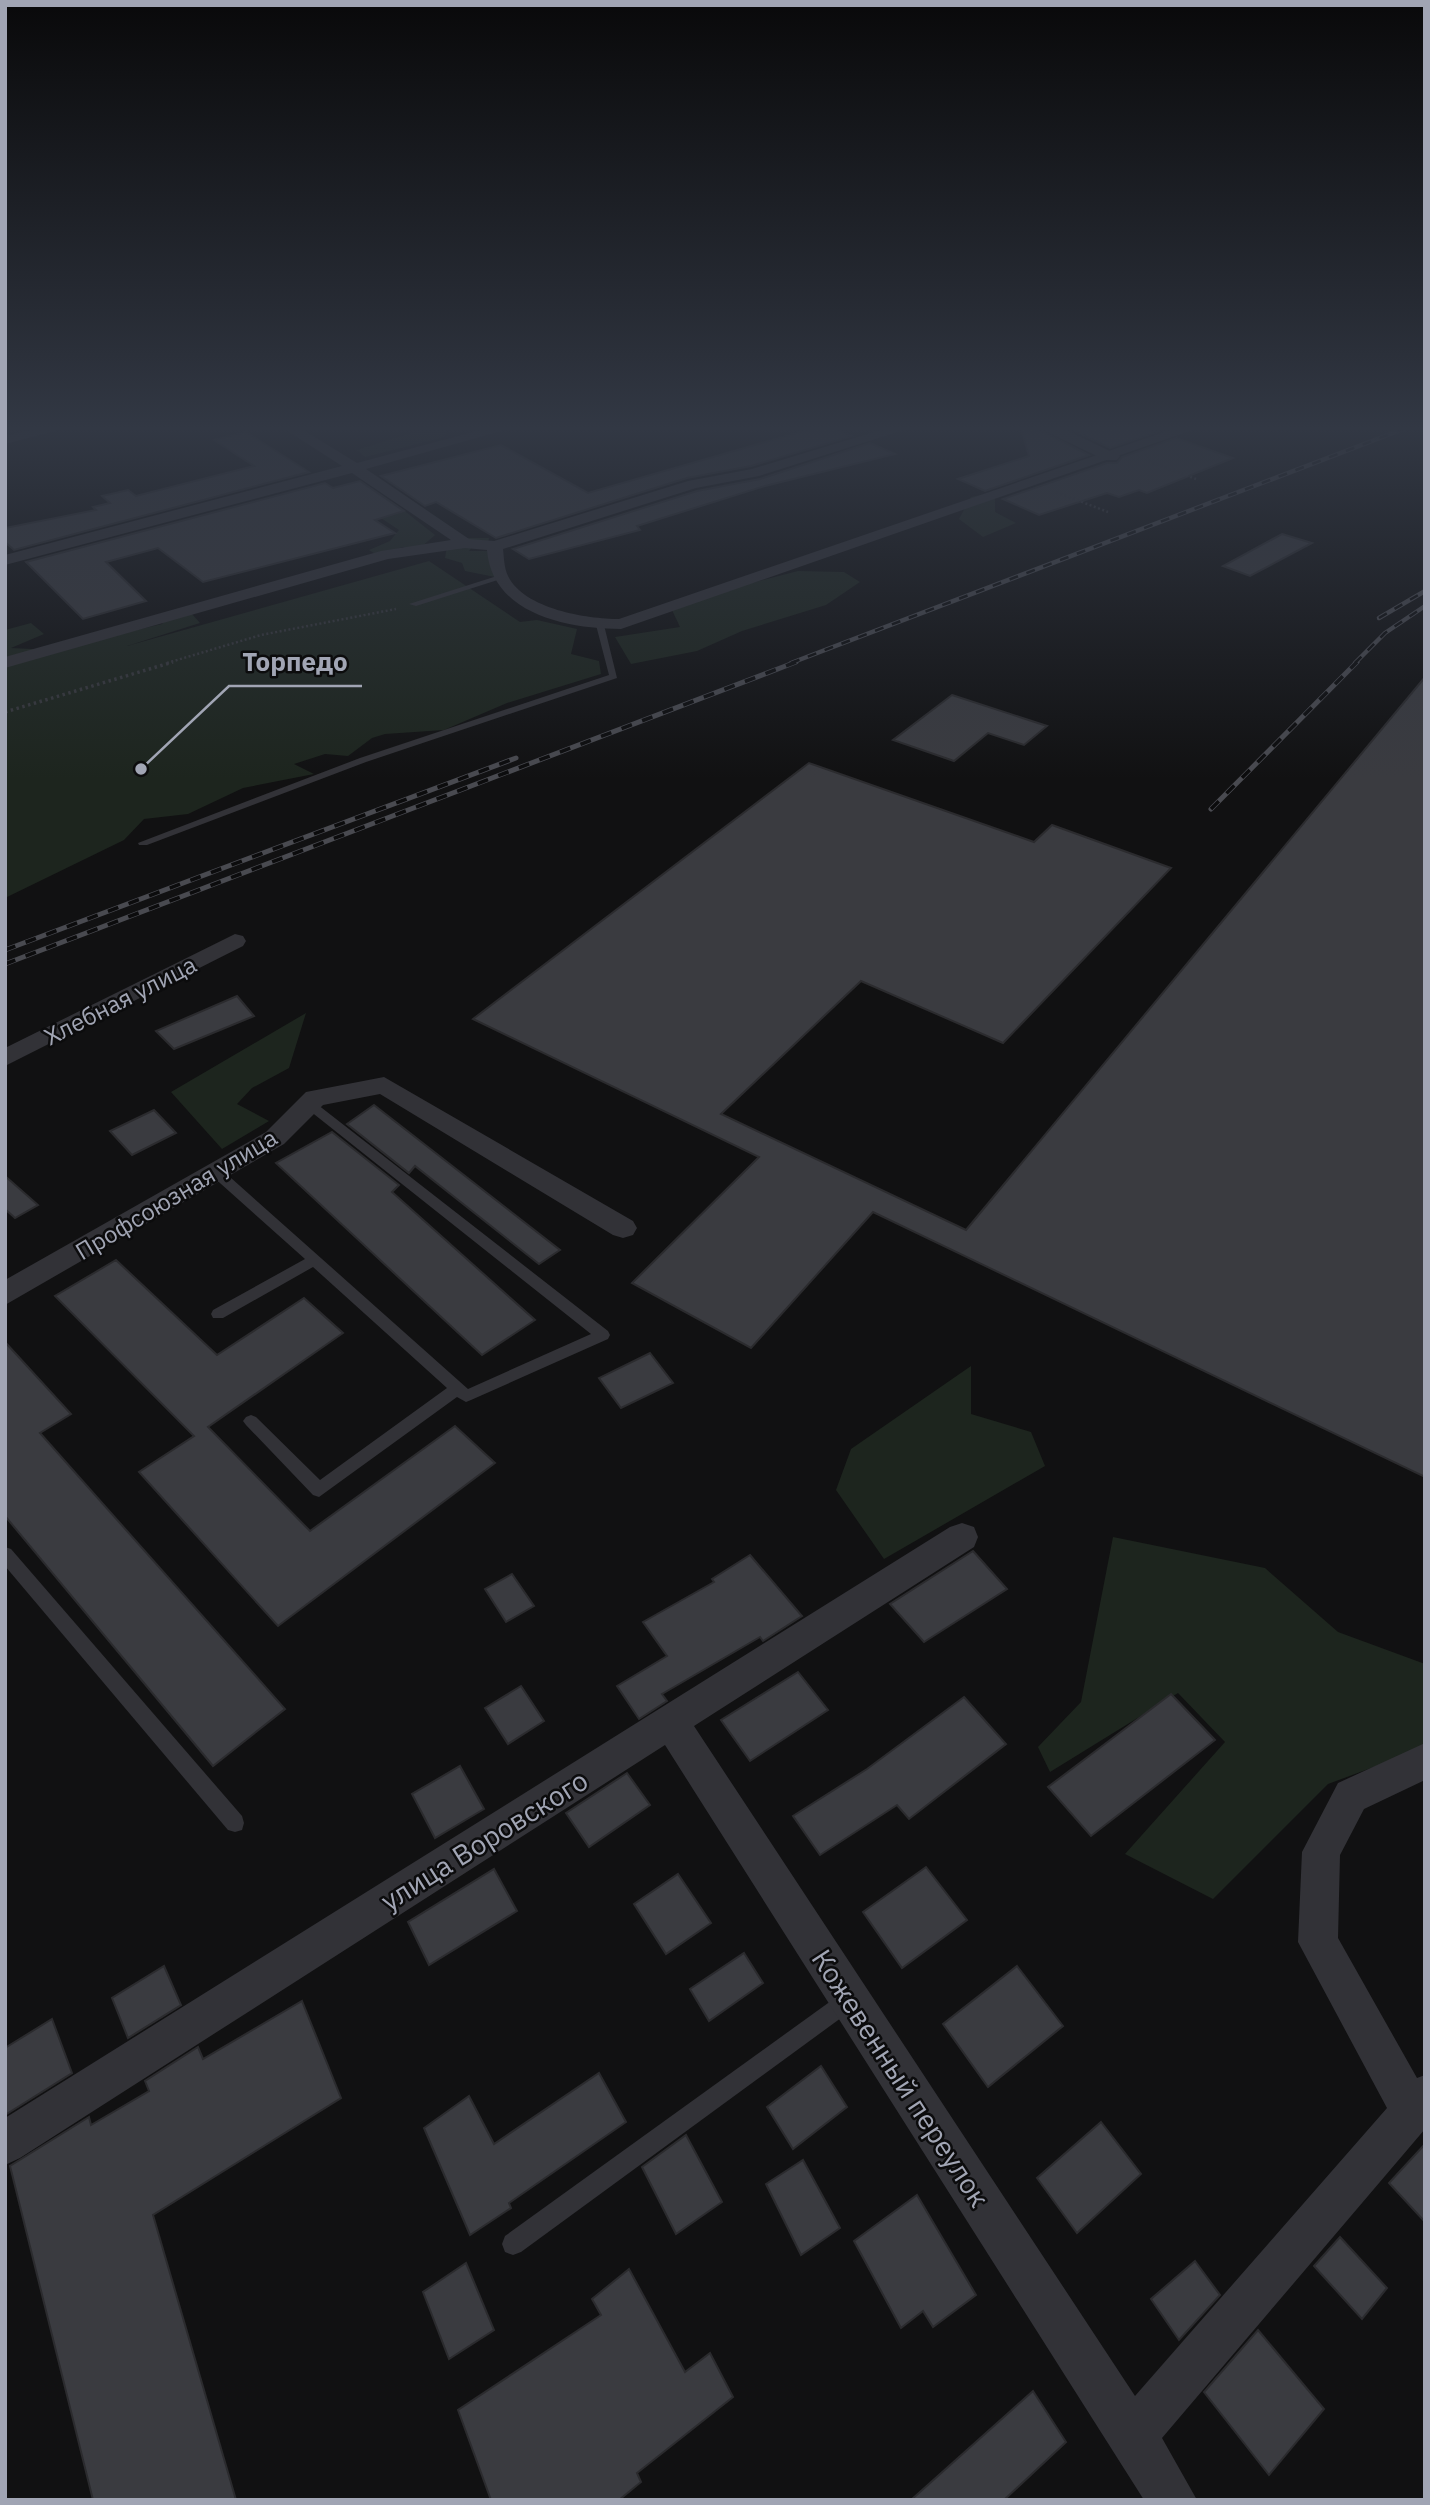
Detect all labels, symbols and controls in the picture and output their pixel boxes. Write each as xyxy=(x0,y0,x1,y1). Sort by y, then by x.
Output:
callout: Торпедо xyxy=(229,639,362,686)
text: Торпедо xyxy=(242,644,348,678)
street label: Хлебная улица xyxy=(38,948,202,1052)
street label: Профсоюзная улица xyxy=(69,1121,283,1267)
street label: улица Воровского xyxy=(373,1761,595,1919)
street label: Кожевенный переулок xyxy=(804,1942,998,2214)

